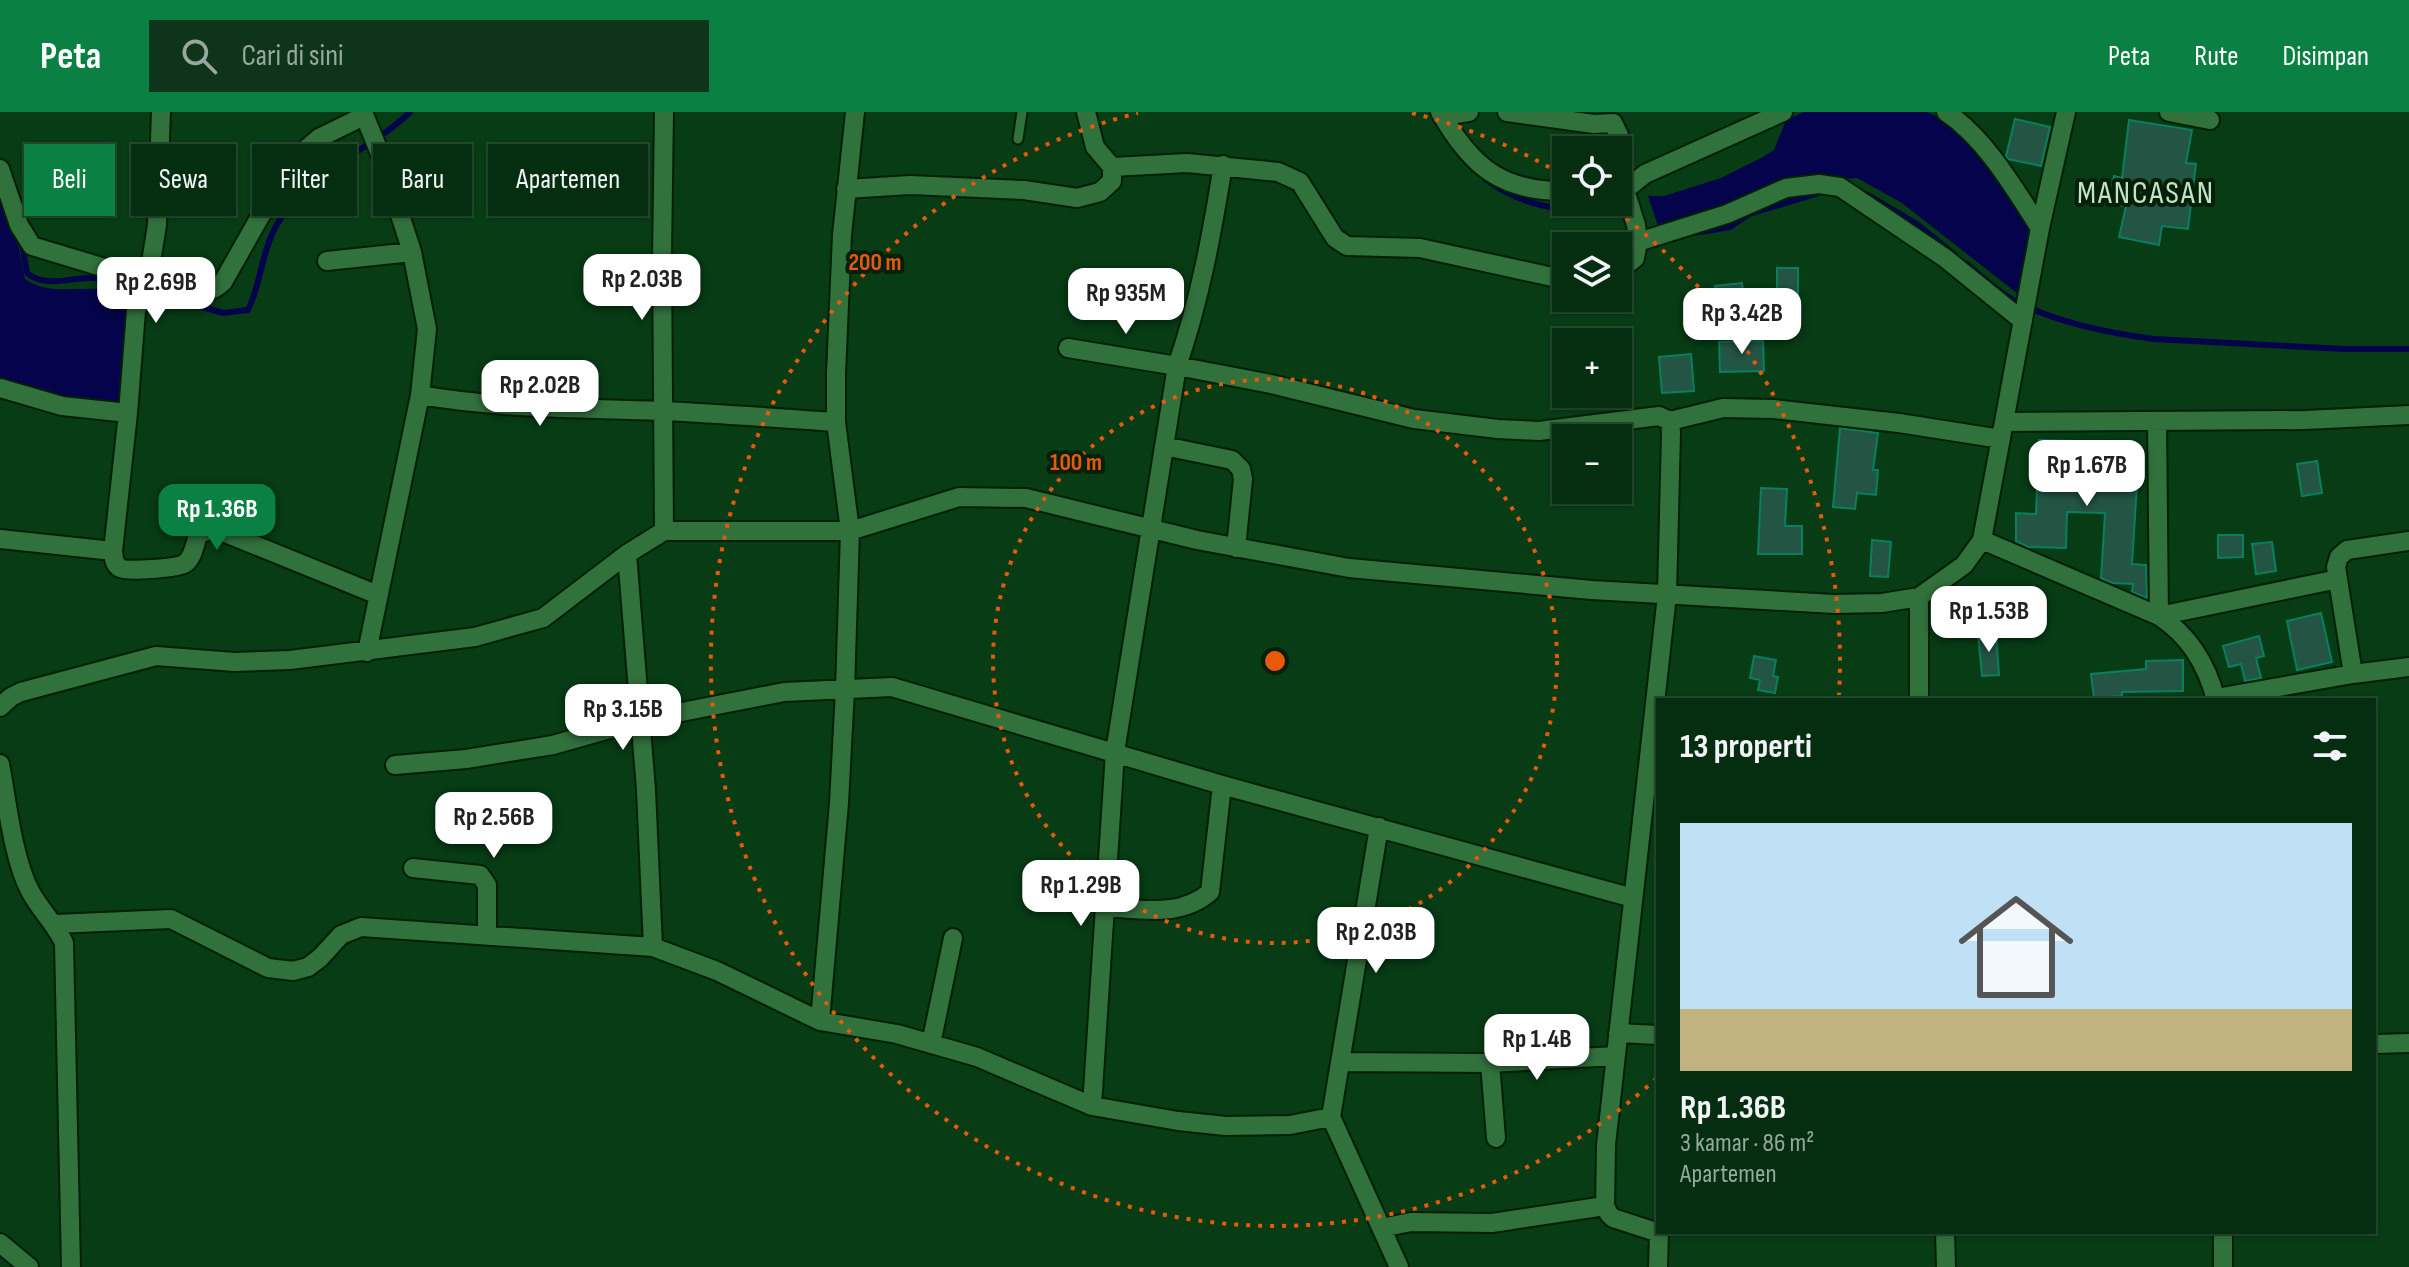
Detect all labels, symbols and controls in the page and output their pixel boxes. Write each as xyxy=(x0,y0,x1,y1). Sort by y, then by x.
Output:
search box xyxy=(149,20,709,92)
text: Peta xyxy=(40,34,101,79)
icon: search xyxy=(177,34,221,78)
text: Cari di sini xyxy=(241,38,344,74)
text: Peta xyxy=(2108,40,2150,73)
text: Rute xyxy=(2194,40,2238,73)
text: Disimpan xyxy=(2282,40,2369,73)
map controls xyxy=(1552,136,1632,504)
button: locate xyxy=(1552,136,1632,216)
chip: Beli xyxy=(24,144,115,216)
chip: Sewa xyxy=(131,144,236,216)
chip: Filter xyxy=(252,144,357,216)
chip: Baru xyxy=(373,144,472,216)
chip: Apartemen xyxy=(488,144,648,216)
district label: MANCASAN xyxy=(2077,174,2215,213)
button: layers xyxy=(1552,232,1632,312)
text: 200 m xyxy=(848,248,902,277)
pin: Rp 2.03B xyxy=(559,254,725,322)
pin: Rp 2.69B xyxy=(73,257,239,325)
text: Rp 2.03B xyxy=(601,264,683,295)
text: Rp 2.69B xyxy=(115,267,197,298)
pin: Rp 935M xyxy=(1052,268,1200,336)
text: Rp 935M xyxy=(1086,278,1166,309)
pin: Rp 3.42B xyxy=(1659,288,1825,356)
text: Rp 3.42B xyxy=(1701,298,1783,329)
button: + xyxy=(1552,328,1632,408)
pin: Rp 2.02B xyxy=(457,360,623,428)
text: Rp 2.02B xyxy=(500,370,580,401)
button: − xyxy=(1552,424,1632,504)
pin: Rp 1.67B xyxy=(2004,440,2170,508)
text: 100 m xyxy=(1050,448,1102,477)
text: Rp 1.67B xyxy=(2047,450,2127,481)
pin: Rp 1.36B xyxy=(134,484,300,552)
text: Rp 1.36B xyxy=(176,494,258,525)
pin: Rp 1.53B xyxy=(1906,586,2072,654)
text: Rp 1.53B xyxy=(1949,596,2029,627)
centre of rings xyxy=(1261,647,1289,675)
pin: Rp 3.15B xyxy=(540,684,706,752)
text: Rp 3.15B xyxy=(583,694,663,725)
icon: filters xyxy=(2308,724,2352,768)
text: 13 properti xyxy=(1680,726,1812,767)
pin: Rp 2.56B xyxy=(411,792,577,860)
text: Rp 2.56B xyxy=(453,802,535,833)
pin: Rp 1.29B xyxy=(998,860,1164,928)
text: Rp 1.29B xyxy=(1040,870,1122,901)
icon: home xyxy=(1944,875,2088,1019)
pin: Rp 2.03B xyxy=(1293,907,1459,975)
text: Rp 2.03B xyxy=(1335,917,1417,948)
pin: Rp 1.4B xyxy=(1463,1014,1611,1082)
text: Rp 1.4B xyxy=(1502,1024,1572,1055)
text: Rp 1.36B xyxy=(1680,1087,1786,1128)
text: 3 kamar · 86 m² xyxy=(1680,1128,1814,1159)
text: Apartemen xyxy=(1680,1159,1777,1190)

